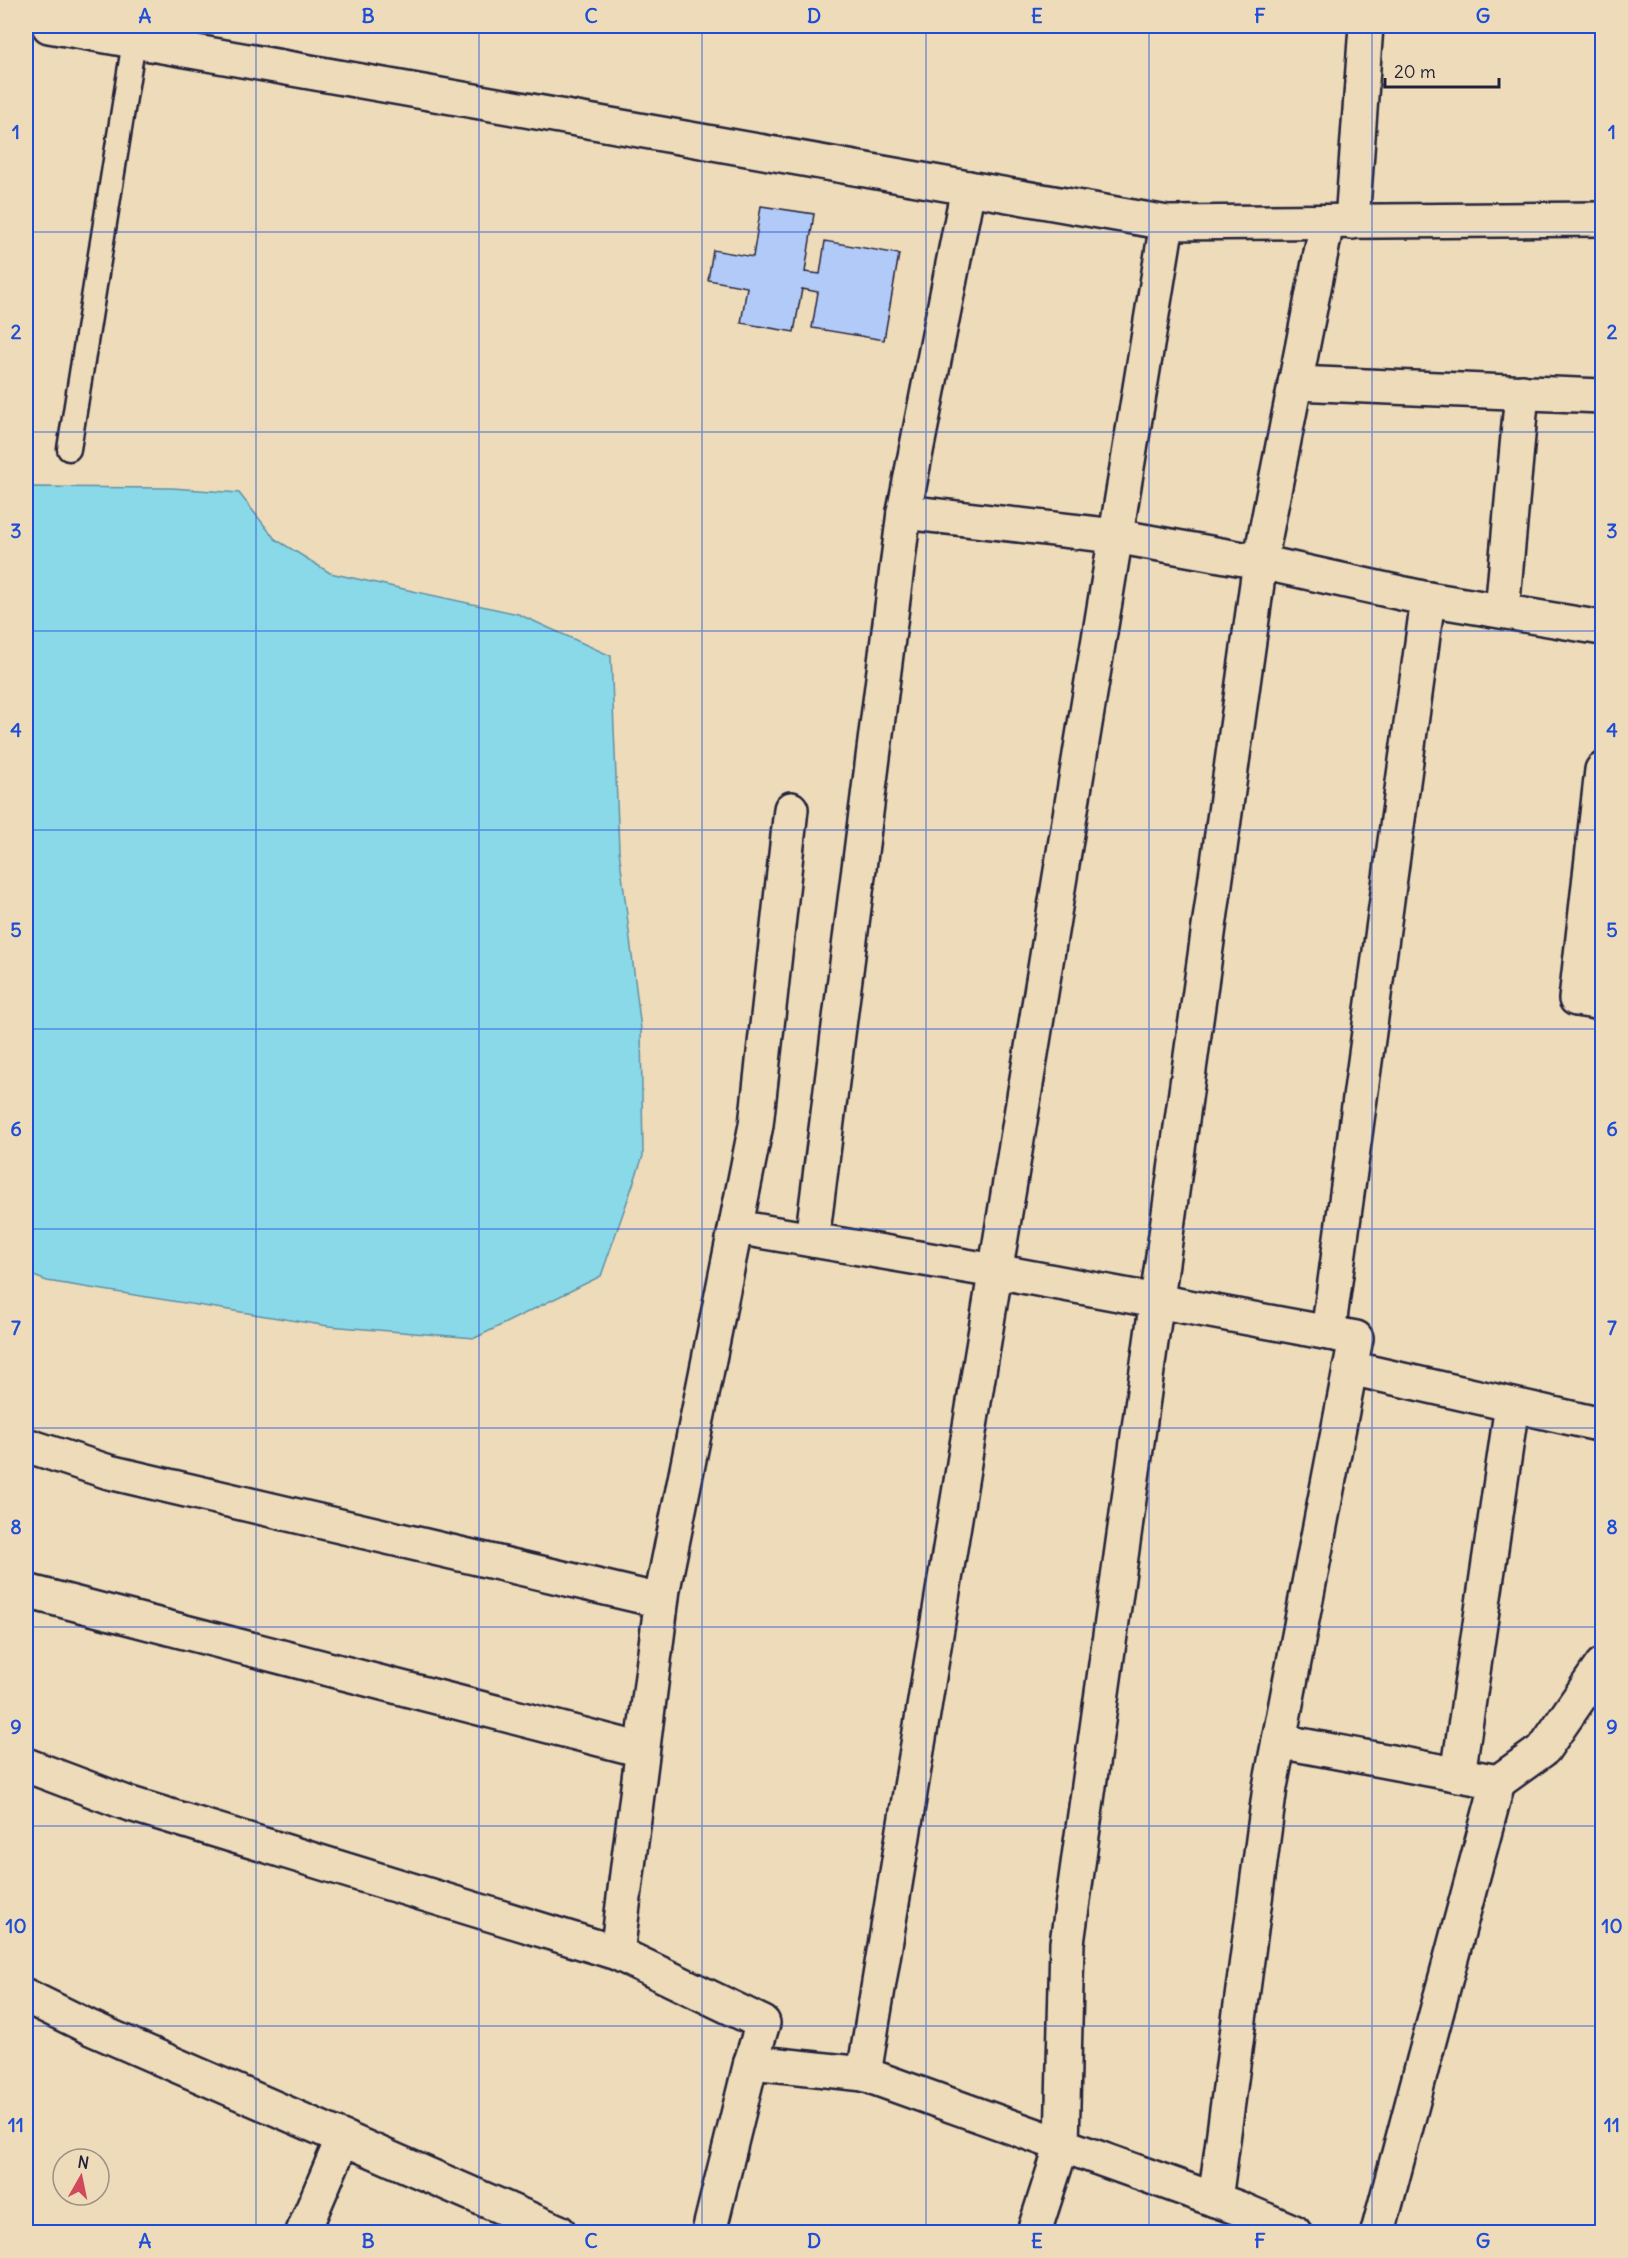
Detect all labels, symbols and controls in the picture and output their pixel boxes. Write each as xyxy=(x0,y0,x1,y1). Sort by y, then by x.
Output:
text: A xyxy=(139,3,152,28)
text: B xyxy=(361,3,375,28)
text: C xyxy=(584,3,598,28)
text: D xyxy=(807,3,821,28)
text: E xyxy=(1031,3,1043,28)
text: F xyxy=(1254,3,1266,28)
text: G xyxy=(1476,3,1490,28)
scale bar xyxy=(1385,51,1499,89)
text: 20 m xyxy=(1394,60,1436,83)
text: 1 xyxy=(12,119,20,144)
text: 1 xyxy=(1608,119,1616,144)
text: 2 xyxy=(11,319,22,344)
text: 2 xyxy=(1607,319,1618,344)
text: 3 xyxy=(10,518,22,543)
text: 3 xyxy=(1606,518,1618,543)
text: 4 xyxy=(10,717,22,742)
text: 4 xyxy=(1606,717,1618,742)
text: 5 xyxy=(10,917,22,942)
text: 5 xyxy=(1606,917,1618,942)
text: 6 xyxy=(10,1116,22,1141)
text: 6 xyxy=(1606,1116,1618,1141)
text: 7 xyxy=(11,1315,21,1340)
text: 7 xyxy=(1607,1315,1617,1340)
text: 8 xyxy=(10,1514,22,1539)
text: 8 xyxy=(1606,1514,1618,1539)
text: 9 xyxy=(10,1714,22,1739)
text: 9 xyxy=(1606,1714,1618,1739)
text: 10 xyxy=(5,1913,27,1938)
text: 10 xyxy=(1601,1913,1623,1938)
text: 11 xyxy=(8,2112,24,2137)
text: 11 xyxy=(1604,2112,1620,2137)
north arrow xyxy=(51,2147,111,2207)
text: N xyxy=(76,2151,90,2173)
text: A xyxy=(139,2228,152,2253)
text: B xyxy=(361,2228,375,2253)
text: C xyxy=(584,2228,598,2253)
text: D xyxy=(807,2228,821,2253)
text: E xyxy=(1031,2228,1043,2253)
text: F xyxy=(1254,2228,1266,2253)
text: G xyxy=(1476,2228,1490,2253)

